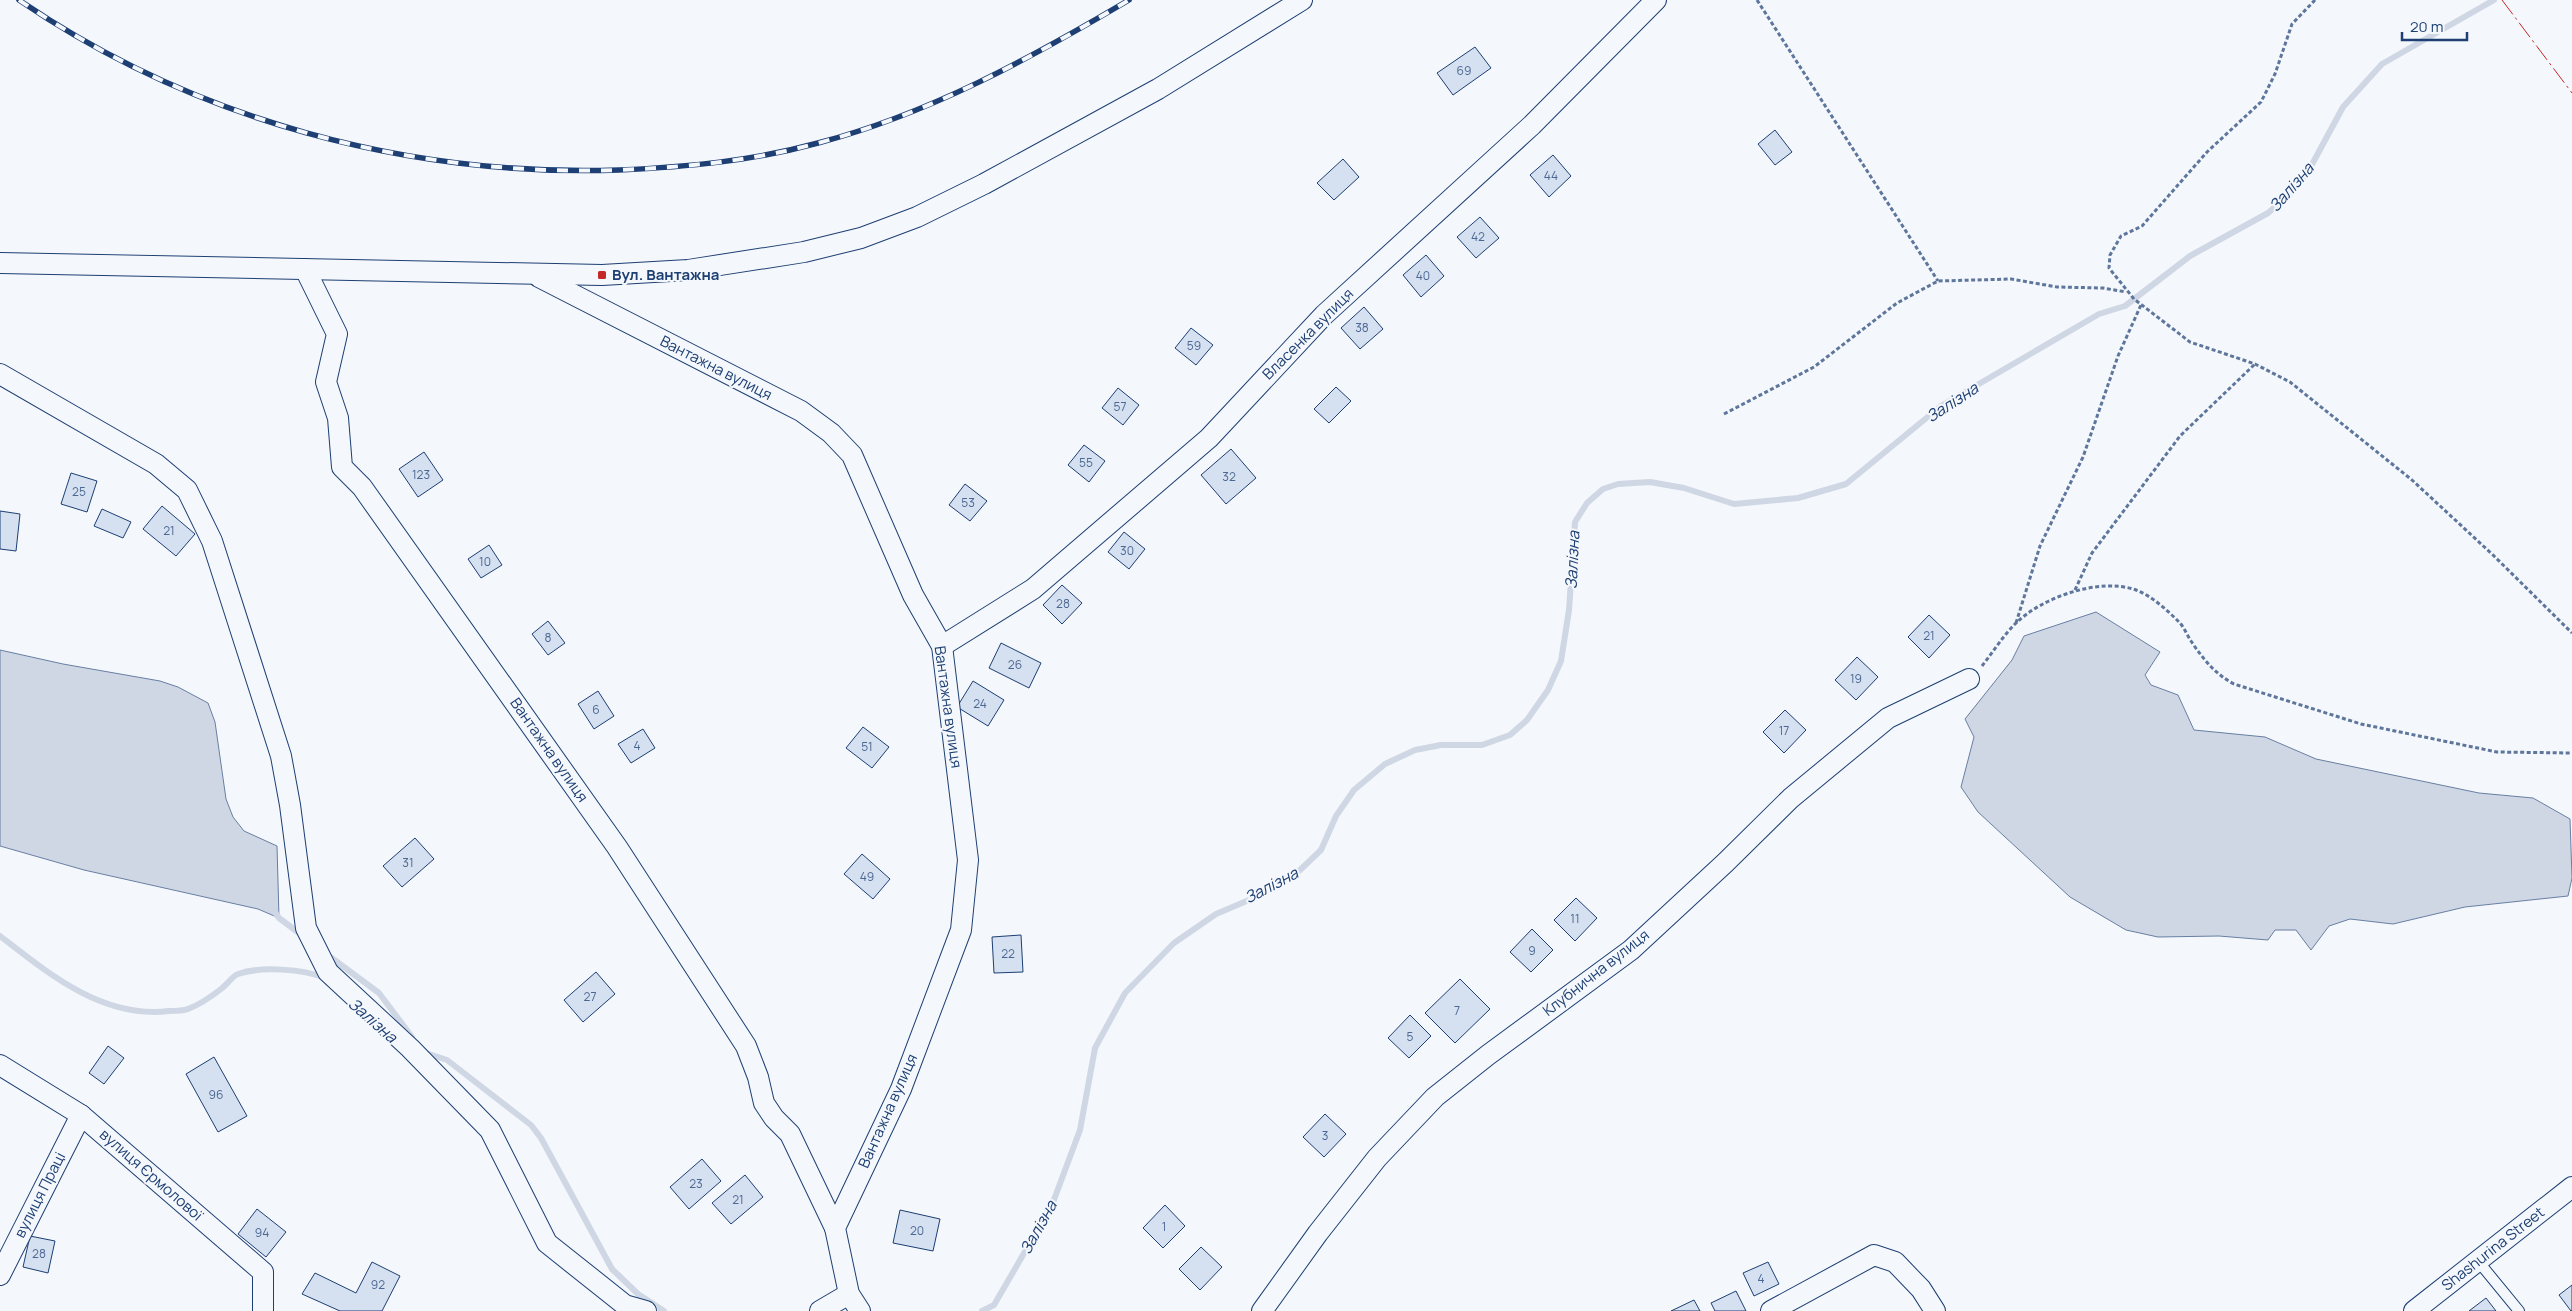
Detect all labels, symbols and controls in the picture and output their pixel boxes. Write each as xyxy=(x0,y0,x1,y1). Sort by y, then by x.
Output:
scale bar xyxy=(2402,10,2467,42)
text: 20 m xyxy=(2410,16,2443,37)
house number: 69 xyxy=(1457,62,1471,79)
water label: Залізна xyxy=(2264,157,2319,216)
house number: 44 xyxy=(1544,167,1558,184)
house number: 42 xyxy=(1471,228,1485,245)
place label: Вул. Вантажна xyxy=(612,264,720,285)
house number: 40 xyxy=(1416,267,1430,284)
marker: Вул. Вантажна xyxy=(596,269,608,281)
street label: Власенка вулиця xyxy=(1257,283,1358,384)
house number: 38 xyxy=(1355,319,1369,336)
street label: Вантажна вулиця xyxy=(657,330,776,405)
house number: 59 xyxy=(1187,337,1201,354)
water label: Залізна xyxy=(1922,376,1983,427)
house number: 57 xyxy=(1114,398,1126,415)
house number: 55 xyxy=(1079,454,1093,471)
house number: 123 xyxy=(412,466,430,483)
house number: 32 xyxy=(1222,468,1236,485)
house number: 25 xyxy=(72,483,86,500)
house number: 53 xyxy=(961,494,975,511)
house number: 21 xyxy=(163,522,175,539)
water label: Залізна xyxy=(1560,529,1585,589)
house number: 30 xyxy=(1120,542,1134,559)
house number: 10 xyxy=(479,553,491,570)
house number: 28 xyxy=(1056,595,1070,612)
house number: 21 xyxy=(1923,627,1935,644)
house number: 8 xyxy=(545,629,552,646)
street label: Вантажна вулиця xyxy=(930,645,967,769)
house number: 26 xyxy=(1008,656,1022,673)
house number: 19 xyxy=(1850,670,1862,687)
street label: Вантажна вулиця xyxy=(506,693,593,806)
house number: 24 xyxy=(973,695,987,712)
house number: 6 xyxy=(592,701,600,718)
house number: 17 xyxy=(1779,722,1789,739)
house number: 4 xyxy=(633,737,641,754)
house number: 51 xyxy=(861,738,873,755)
house number: 31 xyxy=(402,854,414,871)
water label: Залізна xyxy=(1240,861,1303,908)
house number: 49 xyxy=(860,868,874,885)
house number: 11 xyxy=(1570,910,1580,927)
street label: Клубнична вулиця xyxy=(1538,924,1653,1021)
house number: 9 xyxy=(1528,942,1536,959)
house number: 22 xyxy=(1001,945,1015,962)
house number: 27 xyxy=(584,988,596,1005)
water label: Залізна xyxy=(344,993,403,1048)
house number: 7 xyxy=(1454,1002,1460,1019)
house number: 5 xyxy=(1407,1028,1414,1045)
street label: Вантажна вулиця xyxy=(853,1050,922,1171)
house number: 96 xyxy=(209,1086,223,1103)
street label: вулиця Єрмолової xyxy=(95,1124,208,1226)
house number: 3 xyxy=(1322,1127,1328,1144)
street label: вулиця Праці xyxy=(9,1148,70,1241)
house number: 23 xyxy=(689,1175,703,1192)
house number: 21 xyxy=(732,1191,744,1208)
water label: Залізна xyxy=(1014,1195,1062,1258)
street label: Shashurina Street xyxy=(2437,1202,2549,1295)
house number: 1 xyxy=(1162,1218,1166,1235)
house number: 20 xyxy=(910,1222,924,1239)
house number: 94 xyxy=(255,1224,269,1241)
house number: 28 xyxy=(32,1245,46,1262)
house number: 4 xyxy=(1757,1270,1765,1287)
house number: 92 xyxy=(371,1276,385,1293)

